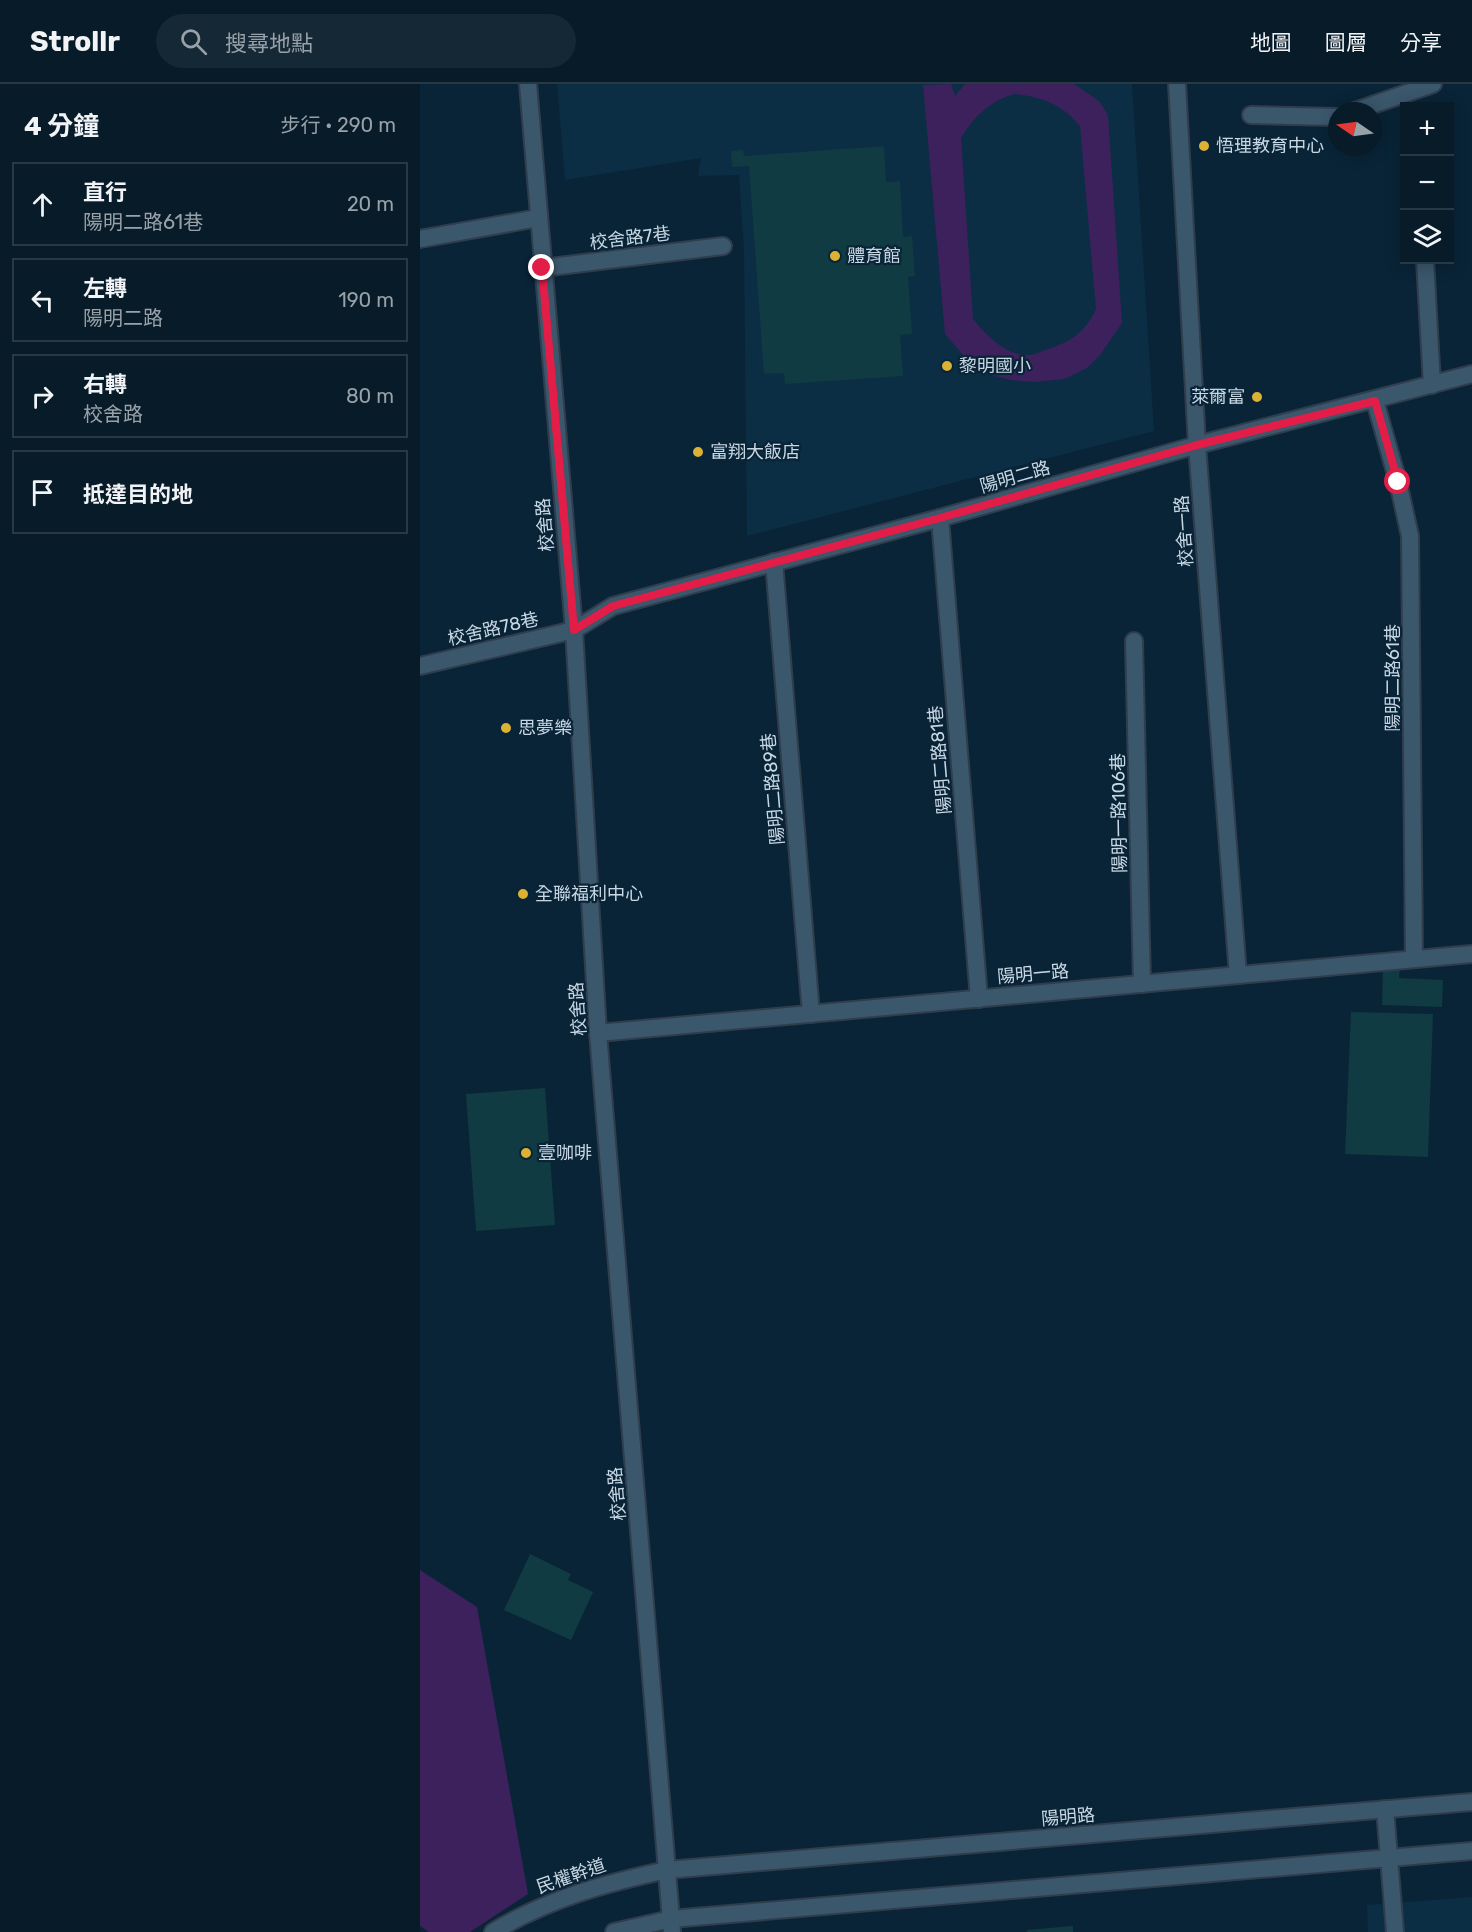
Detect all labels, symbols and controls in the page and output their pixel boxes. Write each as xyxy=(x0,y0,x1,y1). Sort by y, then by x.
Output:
search box xyxy=(156,14,576,68)
text: Strollr xyxy=(30,25,120,58)
icon: search xyxy=(177,25,210,58)
text: 搜尋地點 xyxy=(225,30,313,57)
text: 地圖 xyxy=(1250,30,1292,55)
text: 圖層 xyxy=(1325,30,1367,55)
text: 分享 xyxy=(1400,30,1442,55)
north arrow xyxy=(1328,102,1382,156)
map controls xyxy=(1400,102,1454,264)
button: + xyxy=(1400,102,1454,156)
text: 4 分鐘 xyxy=(24,111,99,142)
text: 步行 · 290 m xyxy=(281,113,396,137)
place label: 悟理教育中心 xyxy=(1216,135,1324,157)
marker: 悟理教育中心 xyxy=(1197,139,1211,153)
button: − xyxy=(1400,156,1454,210)
text: 直行 xyxy=(83,179,127,206)
icon: ahead xyxy=(26,188,59,221)
text: 20 m xyxy=(347,192,394,216)
text: 陽明二路61巷 xyxy=(83,210,203,234)
button: layers xyxy=(1400,210,1454,264)
street label: 校舍路7巷 xyxy=(588,222,672,254)
place label: 體育館 xyxy=(847,245,901,267)
marker: 體育館 xyxy=(828,249,842,263)
route end xyxy=(528,254,554,280)
text: 左轉 xyxy=(83,275,127,302)
icon: left xyxy=(26,284,59,317)
text: 190 m xyxy=(338,288,394,312)
text: 陽明二路 xyxy=(83,306,163,330)
place label: 黎明國小 xyxy=(959,355,1031,377)
marker: 黎明國小 xyxy=(940,359,954,373)
text: 右轉 xyxy=(83,371,127,398)
icon: right xyxy=(26,380,59,413)
text: 80 m xyxy=(346,384,394,408)
place label: 萊爾富 xyxy=(1191,386,1245,408)
marker: 萊爾富 xyxy=(1250,390,1264,404)
text: 校舍路 xyxy=(83,402,143,426)
place label: 富翔大飯店 xyxy=(710,441,800,463)
marker: 富翔大飯店 xyxy=(691,445,705,459)
street label: 陽明二路 xyxy=(977,457,1053,497)
route start xyxy=(1384,468,1410,494)
icon: arrive xyxy=(26,476,59,509)
text: 抵達目的地 xyxy=(83,481,193,508)
street label: 校舍一路 xyxy=(1171,494,1197,568)
street label: 校舍路 xyxy=(532,497,558,553)
street label: 校舍路78巷 xyxy=(445,608,541,650)
street label: 陽明二路61巷 xyxy=(1382,624,1404,732)
street label: 陽明二路81巷 xyxy=(924,705,956,815)
place label: 思夢樂 xyxy=(518,717,572,739)
marker: 思夢樂 xyxy=(499,721,513,735)
street label: 陽明二路89巷 xyxy=(757,732,789,846)
street label: 陽明一路106巷 xyxy=(1107,753,1131,873)
place label: 全聯福利中心 xyxy=(535,883,643,905)
marker: 全聯福利中心 xyxy=(516,887,530,901)
street label: 陽明一路 xyxy=(996,960,1070,988)
street label: 校舍路 xyxy=(565,981,591,1037)
place label: 壹咖啡 xyxy=(538,1142,592,1164)
marker: 壹咖啡 xyxy=(519,1146,533,1160)
street label: 校舍路 xyxy=(604,1466,630,1522)
street label: 陽明路 xyxy=(1040,1804,1096,1830)
street label: 民權幹道 xyxy=(533,1854,609,1898)

